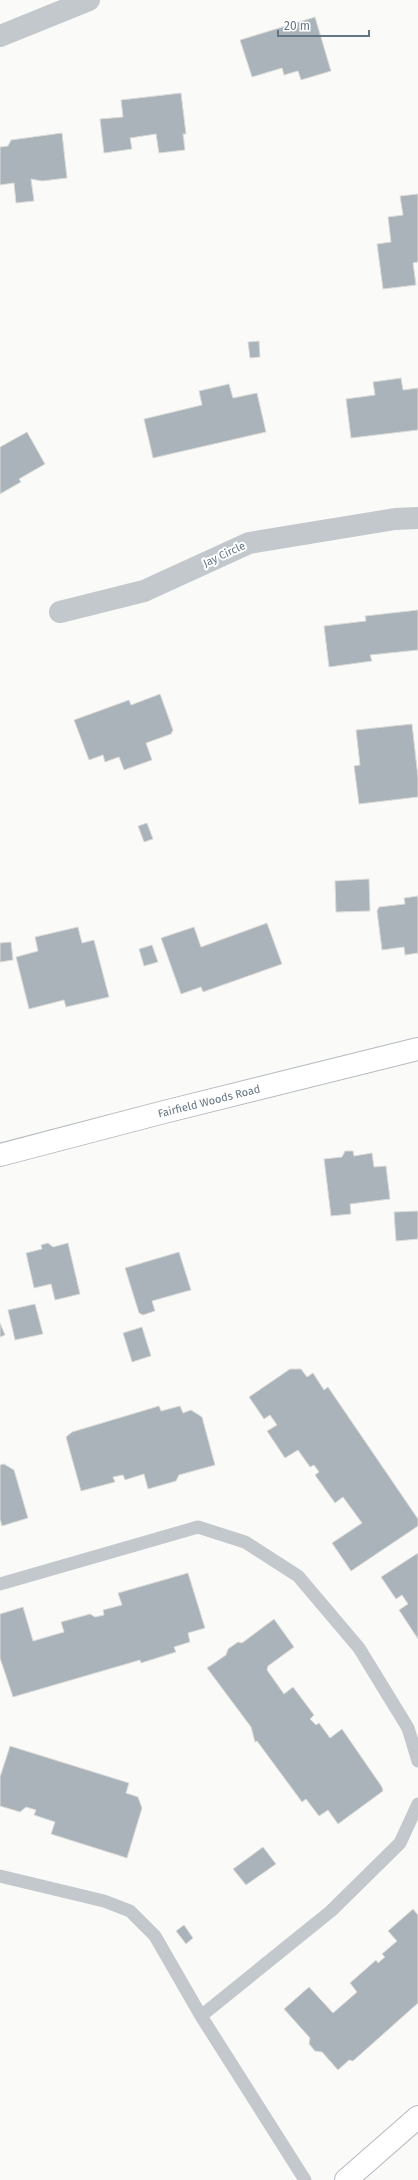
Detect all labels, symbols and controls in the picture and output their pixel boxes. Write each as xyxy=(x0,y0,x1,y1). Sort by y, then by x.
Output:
scale bar xyxy=(278,12,369,38)
text: 20 m xyxy=(284,19,310,33)
street label: Jay Circle xyxy=(201,539,247,570)
street label: Fairfield Woods Road xyxy=(157,1082,262,1120)

